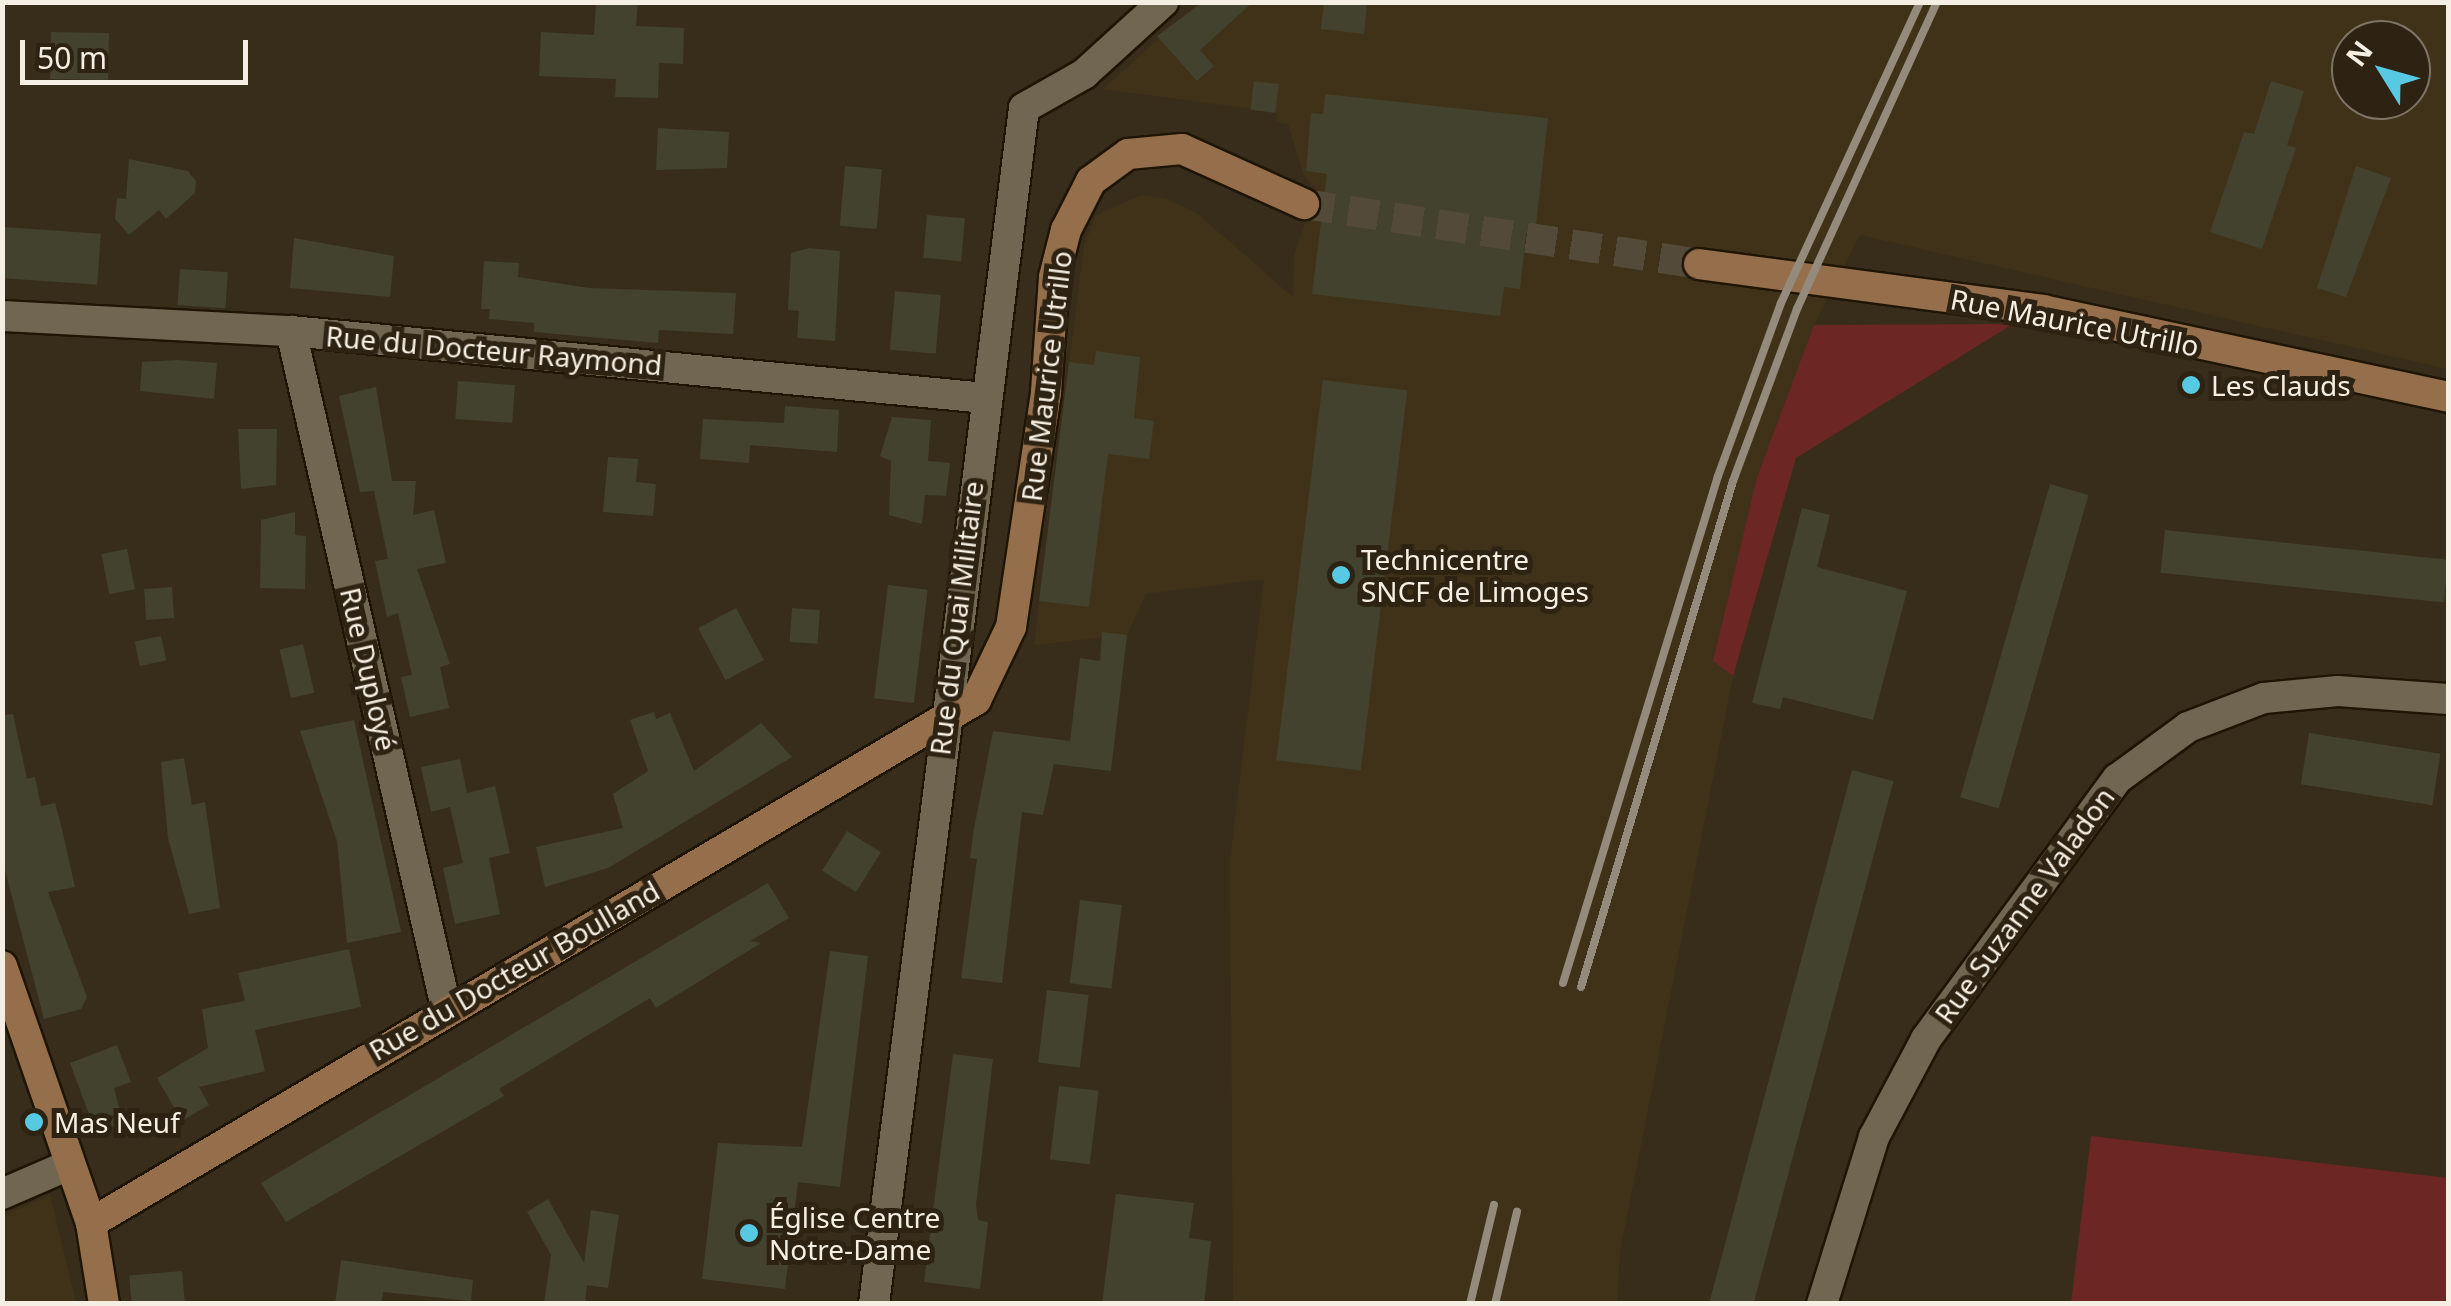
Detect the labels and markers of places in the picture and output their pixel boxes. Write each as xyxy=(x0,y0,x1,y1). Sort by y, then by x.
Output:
place label: Les Clauds xyxy=(2211,368,2351,402)
marker: Les Clauds xyxy=(2180,374,2202,396)
place label: Technicentre SNCF de Limoges xyxy=(1361,542,1589,608)
marker: Technicentre SNCF de Limoges xyxy=(1330,564,1352,586)
place label: Mas Neuf xyxy=(54,1105,180,1139)
marker: Mas Neuf xyxy=(23,1111,45,1133)
place label: Église Centre Notre-Dame xyxy=(769,1200,940,1266)
marker: Église Centre Notre-Dame xyxy=(738,1222,760,1244)

